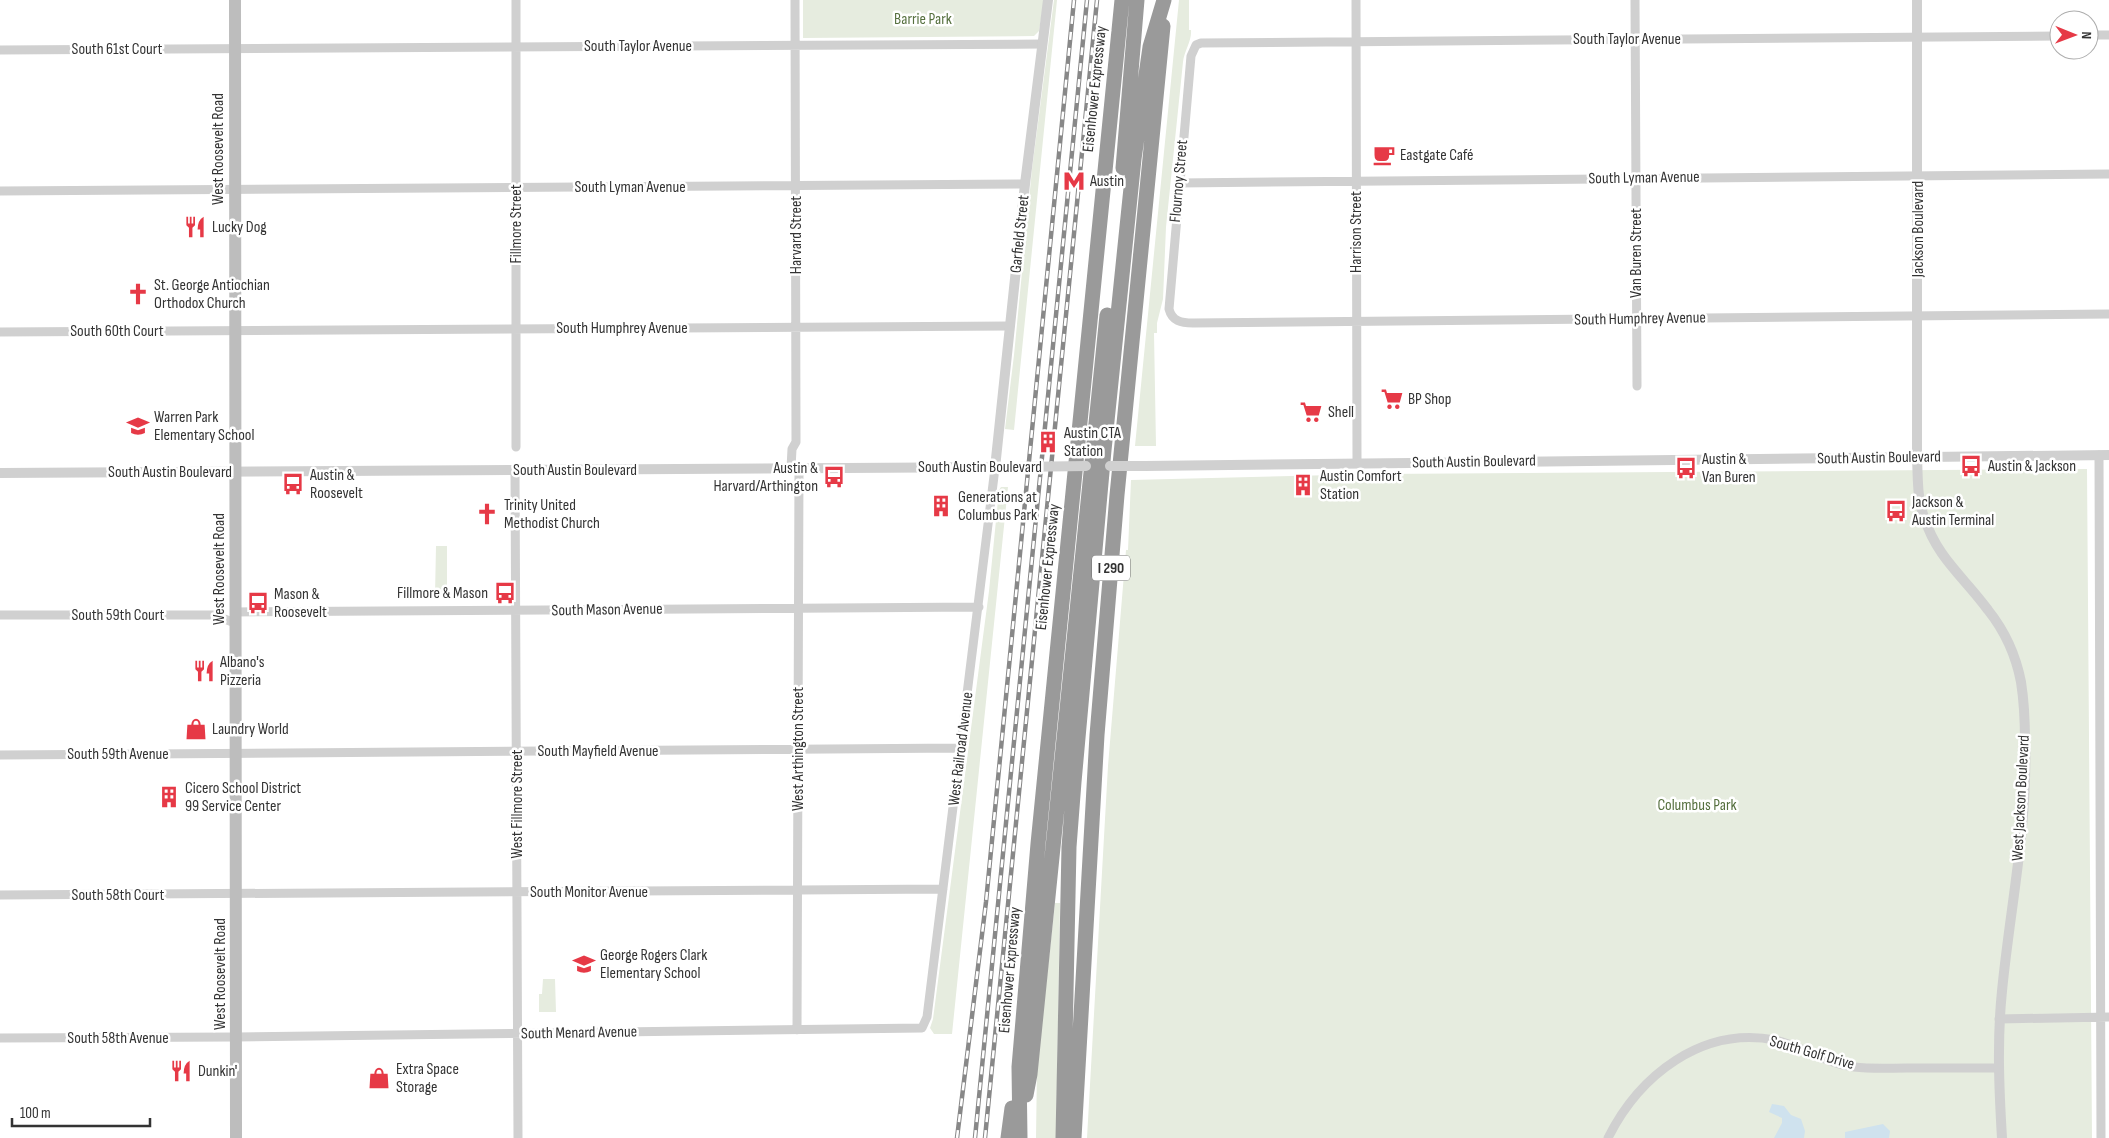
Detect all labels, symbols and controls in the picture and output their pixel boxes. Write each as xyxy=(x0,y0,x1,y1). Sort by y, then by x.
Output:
park label: Barrie Park xyxy=(894,10,952,29)
north arrow xyxy=(2049,10,2099,60)
street label: Eisenhower Expressway xyxy=(1079,25,1111,153)
street label: South Taylor Avenue xyxy=(1573,30,1681,49)
text: N xyxy=(2078,31,2095,39)
street label: South Taylor Avenue xyxy=(584,37,692,56)
street label: South 61st Court xyxy=(72,40,163,59)
street label: West Roosevelt Road xyxy=(209,93,228,205)
street label: Flournoy Street xyxy=(1166,139,1192,223)
cafe icon: Eastgate Café xyxy=(1371,142,1397,168)
place label: Eastgate Café xyxy=(1400,146,1474,165)
metro station icon: Austin xyxy=(1061,168,1087,194)
street label: South Lyman Avenue xyxy=(1588,168,1700,188)
place label: Austin xyxy=(1089,172,1124,191)
street label: South Lyman Avenue xyxy=(574,178,686,197)
street label: Jackson Boulevard xyxy=(1909,181,1928,278)
street label: Fillmore Street xyxy=(507,184,526,264)
street label: Harrison Street xyxy=(1347,191,1366,273)
street label: Garfield Street xyxy=(1006,194,1034,274)
street label: Harvard Street xyxy=(787,196,806,274)
street label: Van Buren Street xyxy=(1627,208,1646,298)
restaurant icon: Lucky Dog xyxy=(182,214,208,240)
place label: Lucky Dog xyxy=(212,218,267,237)
place label: St. George Antiochian Orthodox Church xyxy=(154,276,270,313)
church icon: St. George Antiochian Orthodox Church xyxy=(125,281,151,307)
street label: South Humphrey Avenue xyxy=(1574,308,1706,330)
street label: South Humphrey Avenue xyxy=(556,319,688,338)
street label: South 60th Court xyxy=(70,322,164,341)
supermarket icon: BP Shop xyxy=(1379,386,1405,412)
place label: BP Shop xyxy=(1408,390,1451,409)
supermarket icon: Shell xyxy=(1298,399,1324,425)
place label: Shell xyxy=(1328,403,1354,422)
place label: Warren Park Elementary School xyxy=(154,408,254,445)
school or university icon: Warren Park Elementary School xyxy=(125,413,151,439)
place label: Austin CTA Station xyxy=(1063,424,1121,461)
building icon: Austin CTA Station xyxy=(1035,429,1061,455)
street label: South Austin Boulevard xyxy=(1817,447,1941,469)
place label: Austin & Van Buren xyxy=(1701,450,1756,487)
street label: South Austin Boulevard xyxy=(1412,451,1536,473)
bus stop icon: Austin & Jackson xyxy=(1958,453,1984,479)
bus stop icon: Austin & Van Buren xyxy=(1673,455,1699,481)
place label: Austin & Jackson xyxy=(1987,457,2076,476)
street label: South Austin Boulevard xyxy=(918,458,1042,477)
place label: Austin & Harvard/Arthington xyxy=(713,459,818,496)
street label: South Austin Boulevard xyxy=(513,461,637,480)
street label: South Austin Boulevard xyxy=(108,463,232,482)
bus stop icon: Austin & Harvard/Arthington xyxy=(821,464,847,490)
place label: Austin & Roosevelt xyxy=(309,466,363,503)
place label: Austin Comfort Station xyxy=(1319,467,1402,504)
bus stop icon: Austin & Roosevelt xyxy=(280,471,306,497)
building icon: Austin Comfort Station xyxy=(1290,472,1316,498)
place label: Generations at Columbus Park xyxy=(958,488,1037,525)
building icon: Generations at Columbus Park xyxy=(928,493,954,519)
place label: Jackson & Austin Terminal xyxy=(1911,493,1994,530)
place label: Trinity United Methodist Church xyxy=(504,496,600,533)
bus stop icon: Jackson & Austin Terminal xyxy=(1883,498,1909,524)
church icon: Trinity United Methodist Church xyxy=(474,501,500,527)
street label: Eisenhower Expressway xyxy=(1032,503,1064,631)
street label: West Roosevelt Road xyxy=(210,513,229,625)
road number: I 290 xyxy=(1092,556,1130,580)
bus stop icon: Fillmore & Mason xyxy=(492,580,518,606)
place label: Fillmore & Mason xyxy=(397,584,488,603)
place label: Mason & Roosevelt xyxy=(274,585,327,622)
bus stop icon: Mason & Roosevelt xyxy=(245,590,271,616)
street label: South Mason Avenue xyxy=(551,600,663,620)
street label: South 59th Court xyxy=(72,606,165,625)
place label: Albano's Pizzeria xyxy=(219,653,265,690)
restaurant icon: Albano's Pizzeria xyxy=(191,658,217,684)
street label: West Arthington Street xyxy=(789,687,808,811)
street label: West Railroad Avenue xyxy=(945,691,977,807)
shop icon: Laundry World xyxy=(183,716,209,742)
place label: Laundry World xyxy=(212,720,289,739)
street label: West Jackson Boulevard xyxy=(2008,735,2034,861)
street label: South Mayfield Avenue xyxy=(537,742,659,761)
street label: South 59th Avenue xyxy=(67,745,169,764)
street label: West Fillmore Street xyxy=(508,749,527,858)
place label: Cicero School District 99 Service Center xyxy=(185,779,301,816)
building icon: Cicero School District 99 Service Center xyxy=(156,784,182,810)
park label: Columbus Park xyxy=(1657,796,1737,815)
street label: South Monitor Avenue xyxy=(530,883,648,902)
street label: South 58th Court xyxy=(72,886,164,905)
street label: Eisenhower Expressway xyxy=(995,906,1025,1034)
street label: West Roosevelt Road xyxy=(211,918,230,1030)
place label: George Rogers Clark Elementary School xyxy=(600,946,707,983)
school or university icon: George Rogers Clark Elementary School xyxy=(571,951,597,977)
street label: South Menard Avenue xyxy=(521,1022,637,1044)
street label: South 58th Avenue xyxy=(67,1029,169,1048)
street label: South Golf Drive xyxy=(1767,1032,1857,1074)
restaurant icon: Dunkin' xyxy=(168,1058,194,1084)
place label: Extra Space Storage xyxy=(396,1060,459,1097)
place label: Dunkin' xyxy=(198,1062,237,1081)
shop icon: Extra Space Storage xyxy=(366,1065,392,1091)
scale bar xyxy=(12,1096,150,1128)
text: 100 m xyxy=(20,1104,51,1123)

